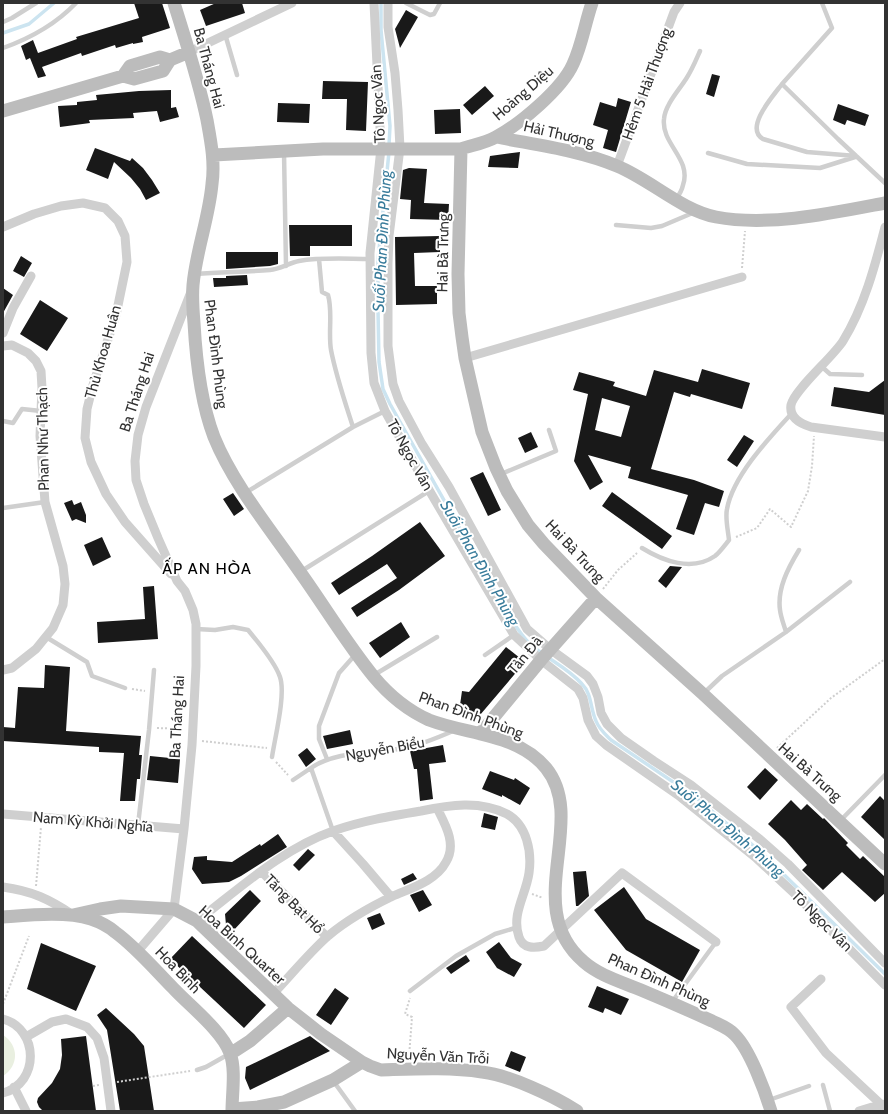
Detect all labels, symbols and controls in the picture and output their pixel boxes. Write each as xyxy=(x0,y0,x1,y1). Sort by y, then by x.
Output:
street label: Hẻm 5 Hải Thượng xyxy=(618,25,676,143)
street label: Ba Tháng Hai xyxy=(190,26,228,110)
street label: Hoàng Diệu xyxy=(489,62,557,124)
street label: Tô Ngọc Vân xyxy=(367,64,389,144)
street label: Hải Thượng xyxy=(522,117,597,151)
water label: Suối Phan Đình Phùng xyxy=(369,169,395,312)
street label: Hai Bà Trưng xyxy=(433,213,453,293)
street label: Phan Đình Phùng xyxy=(200,298,232,410)
street label: Thủ Khoa Huân xyxy=(81,303,125,401)
street label: Ba Tháng Hai xyxy=(116,350,158,434)
street label: Phan Như Thạch xyxy=(33,387,53,491)
street label: Tô Ngọc Vân xyxy=(383,416,437,494)
water label: Suối Phan Đình Phùng xyxy=(436,497,524,630)
street label: Hai Bà Trưng xyxy=(542,516,609,586)
district label: ẤP AN HÒA xyxy=(162,557,252,578)
street label: Tản Đà xyxy=(504,632,547,678)
street label: Ba Tháng Hai xyxy=(166,675,188,759)
street label: Phan Đình Phùng xyxy=(416,688,526,742)
street label: Nguyễn Biểu xyxy=(344,733,426,765)
street label: Hai Bà Trưng xyxy=(775,739,846,805)
water label: Suối Phan Đình Phùng xyxy=(667,775,789,881)
street label: Nam Kỳ Khởi Nghĩa xyxy=(32,808,155,836)
street label: Tăng Bạt Hổ xyxy=(261,871,327,937)
street label: Tô Ngọc Vân xyxy=(788,887,856,955)
street label: Hoa Binh Quarter xyxy=(195,902,289,989)
street label: Hoa Binh xyxy=(151,943,205,997)
street label: Phan Đình Phùng xyxy=(605,949,713,1011)
street label: Nguyễn Văn Trỗi xyxy=(386,1044,490,1068)

